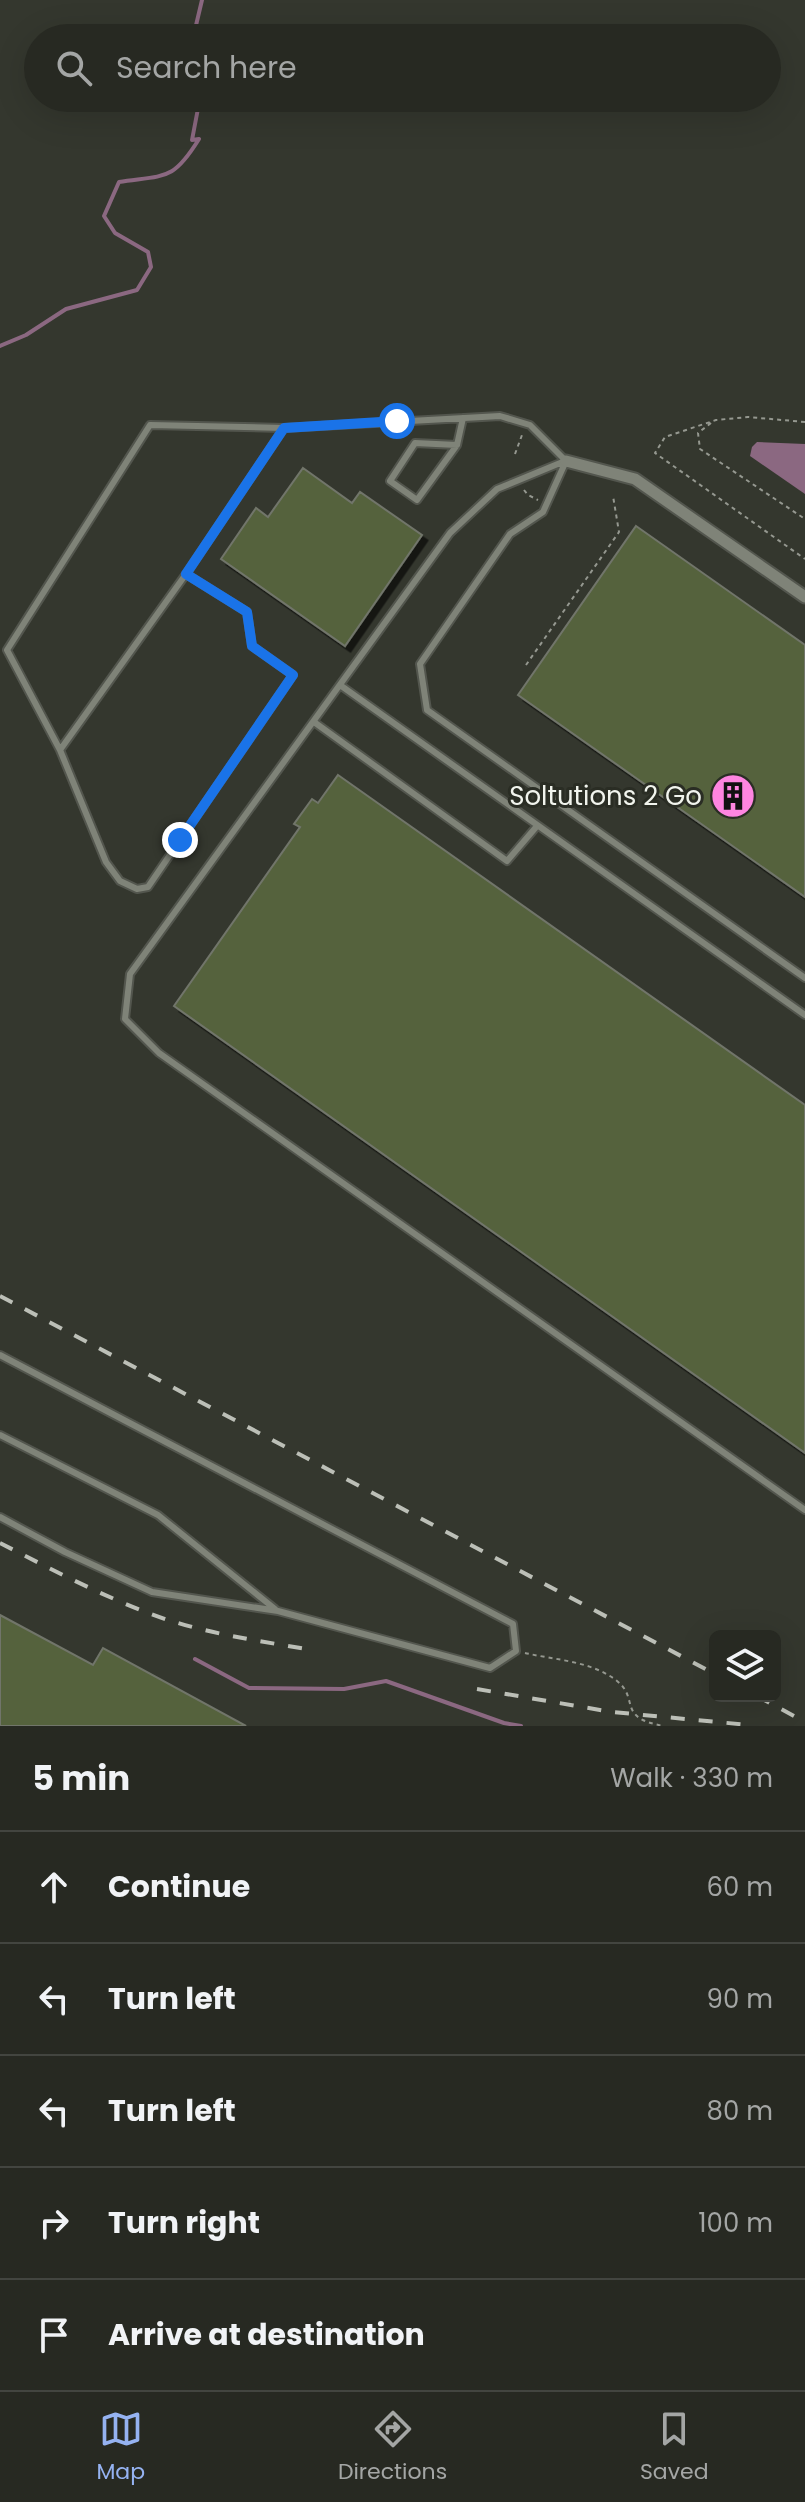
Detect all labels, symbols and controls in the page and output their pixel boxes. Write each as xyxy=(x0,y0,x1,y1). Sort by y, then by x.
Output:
search box xyxy=(24,24,781,112)
icon: search xyxy=(52,46,96,90)
text: Search here xyxy=(116,46,297,89)
route start xyxy=(379,403,415,439)
building icon: Soltutions 2 Go xyxy=(709,772,757,820)
place label: Soltutions 2 Go xyxy=(509,778,702,814)
route end xyxy=(162,822,198,858)
map controls xyxy=(709,1630,781,1702)
button: layers xyxy=(709,1630,781,1702)
text: 5 min xyxy=(32,1754,130,1802)
text: Walk · 330 m xyxy=(610,1760,773,1796)
icon: ahead xyxy=(32,1865,76,1909)
text: Continue xyxy=(108,1865,250,1908)
text: 60 m xyxy=(706,1869,773,1905)
icon: left xyxy=(32,1977,76,2021)
text: Turn left xyxy=(108,1977,236,2020)
text: 90 m xyxy=(707,1981,773,2017)
icon: left xyxy=(32,2089,76,2133)
text: Turn left xyxy=(108,2089,236,2132)
text: 80 m xyxy=(707,2093,773,2129)
icon: right xyxy=(32,2201,76,2245)
text: Turn right xyxy=(108,2201,260,2244)
text: 100 m xyxy=(698,2205,773,2241)
icon: arrive xyxy=(32,2313,76,2357)
text: Arrive at destination xyxy=(108,2313,425,2356)
tab: Map xyxy=(96,2407,145,2488)
tab: Directions xyxy=(338,2407,447,2488)
tab: Saved xyxy=(640,2407,709,2488)

